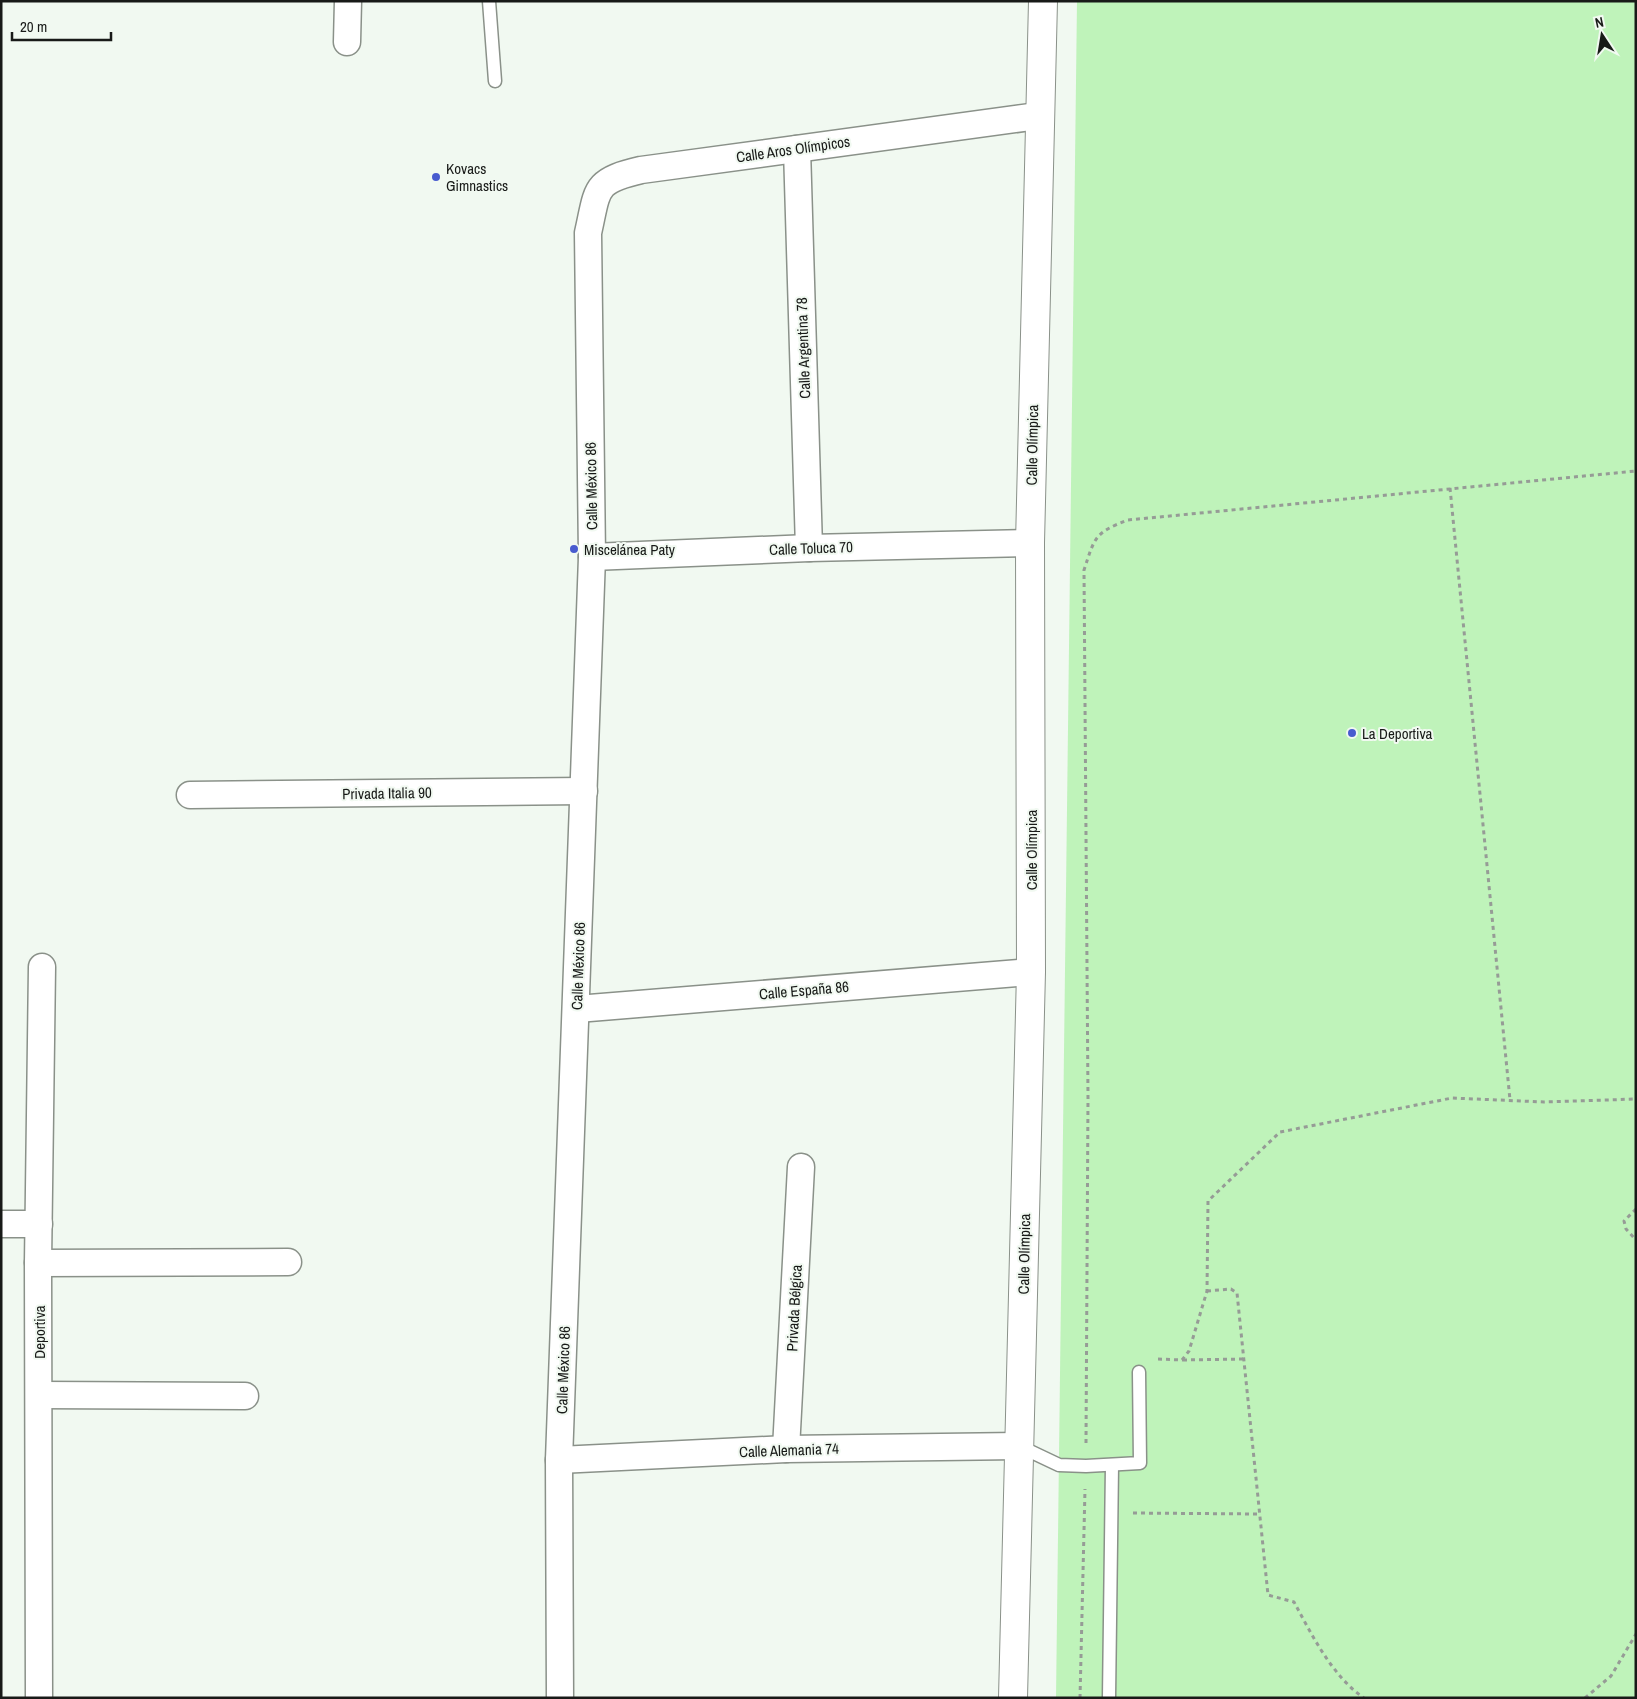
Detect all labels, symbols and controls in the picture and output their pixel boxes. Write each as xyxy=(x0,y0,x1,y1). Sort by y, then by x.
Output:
scale bar xyxy=(12,10,111,42)
north arrow xyxy=(1577,10,1627,60)
text: N xyxy=(1593,13,1605,32)
text: 20 m xyxy=(20,16,47,37)
street label: Calle Aros Olímpicos xyxy=(735,131,851,167)
place label: Kovacs Gimnastics xyxy=(446,158,508,196)
marker: Kovacs Gimnastics xyxy=(430,171,442,183)
street label: Calle Argentina 78 xyxy=(791,297,815,399)
street label: Calle Olímpica xyxy=(1021,404,1043,486)
street label: Calle México 86 xyxy=(580,442,602,530)
street label: Calle Toluca 70 xyxy=(769,536,853,560)
place label: Miscelánea Paty xyxy=(584,539,676,560)
marker: Miscelánea Paty xyxy=(568,543,580,555)
place label: La Deportiva xyxy=(1362,723,1433,744)
marker: La Deportiva xyxy=(1346,727,1358,739)
street label: Privada Italia 90 xyxy=(342,782,432,804)
street label: Calle Olímpica xyxy=(1021,810,1042,890)
street label: Calle México 86 xyxy=(566,921,590,1010)
street label: Calle España 86 xyxy=(758,976,850,1004)
street label: Calle Olímpica xyxy=(1013,1213,1035,1295)
street label: Privada Bélgica xyxy=(781,1264,807,1352)
street label: Deportiva xyxy=(29,1305,50,1359)
street label: Calle México 86 xyxy=(551,1325,575,1414)
street label: Calle Alemania 74 xyxy=(739,1438,839,1462)

